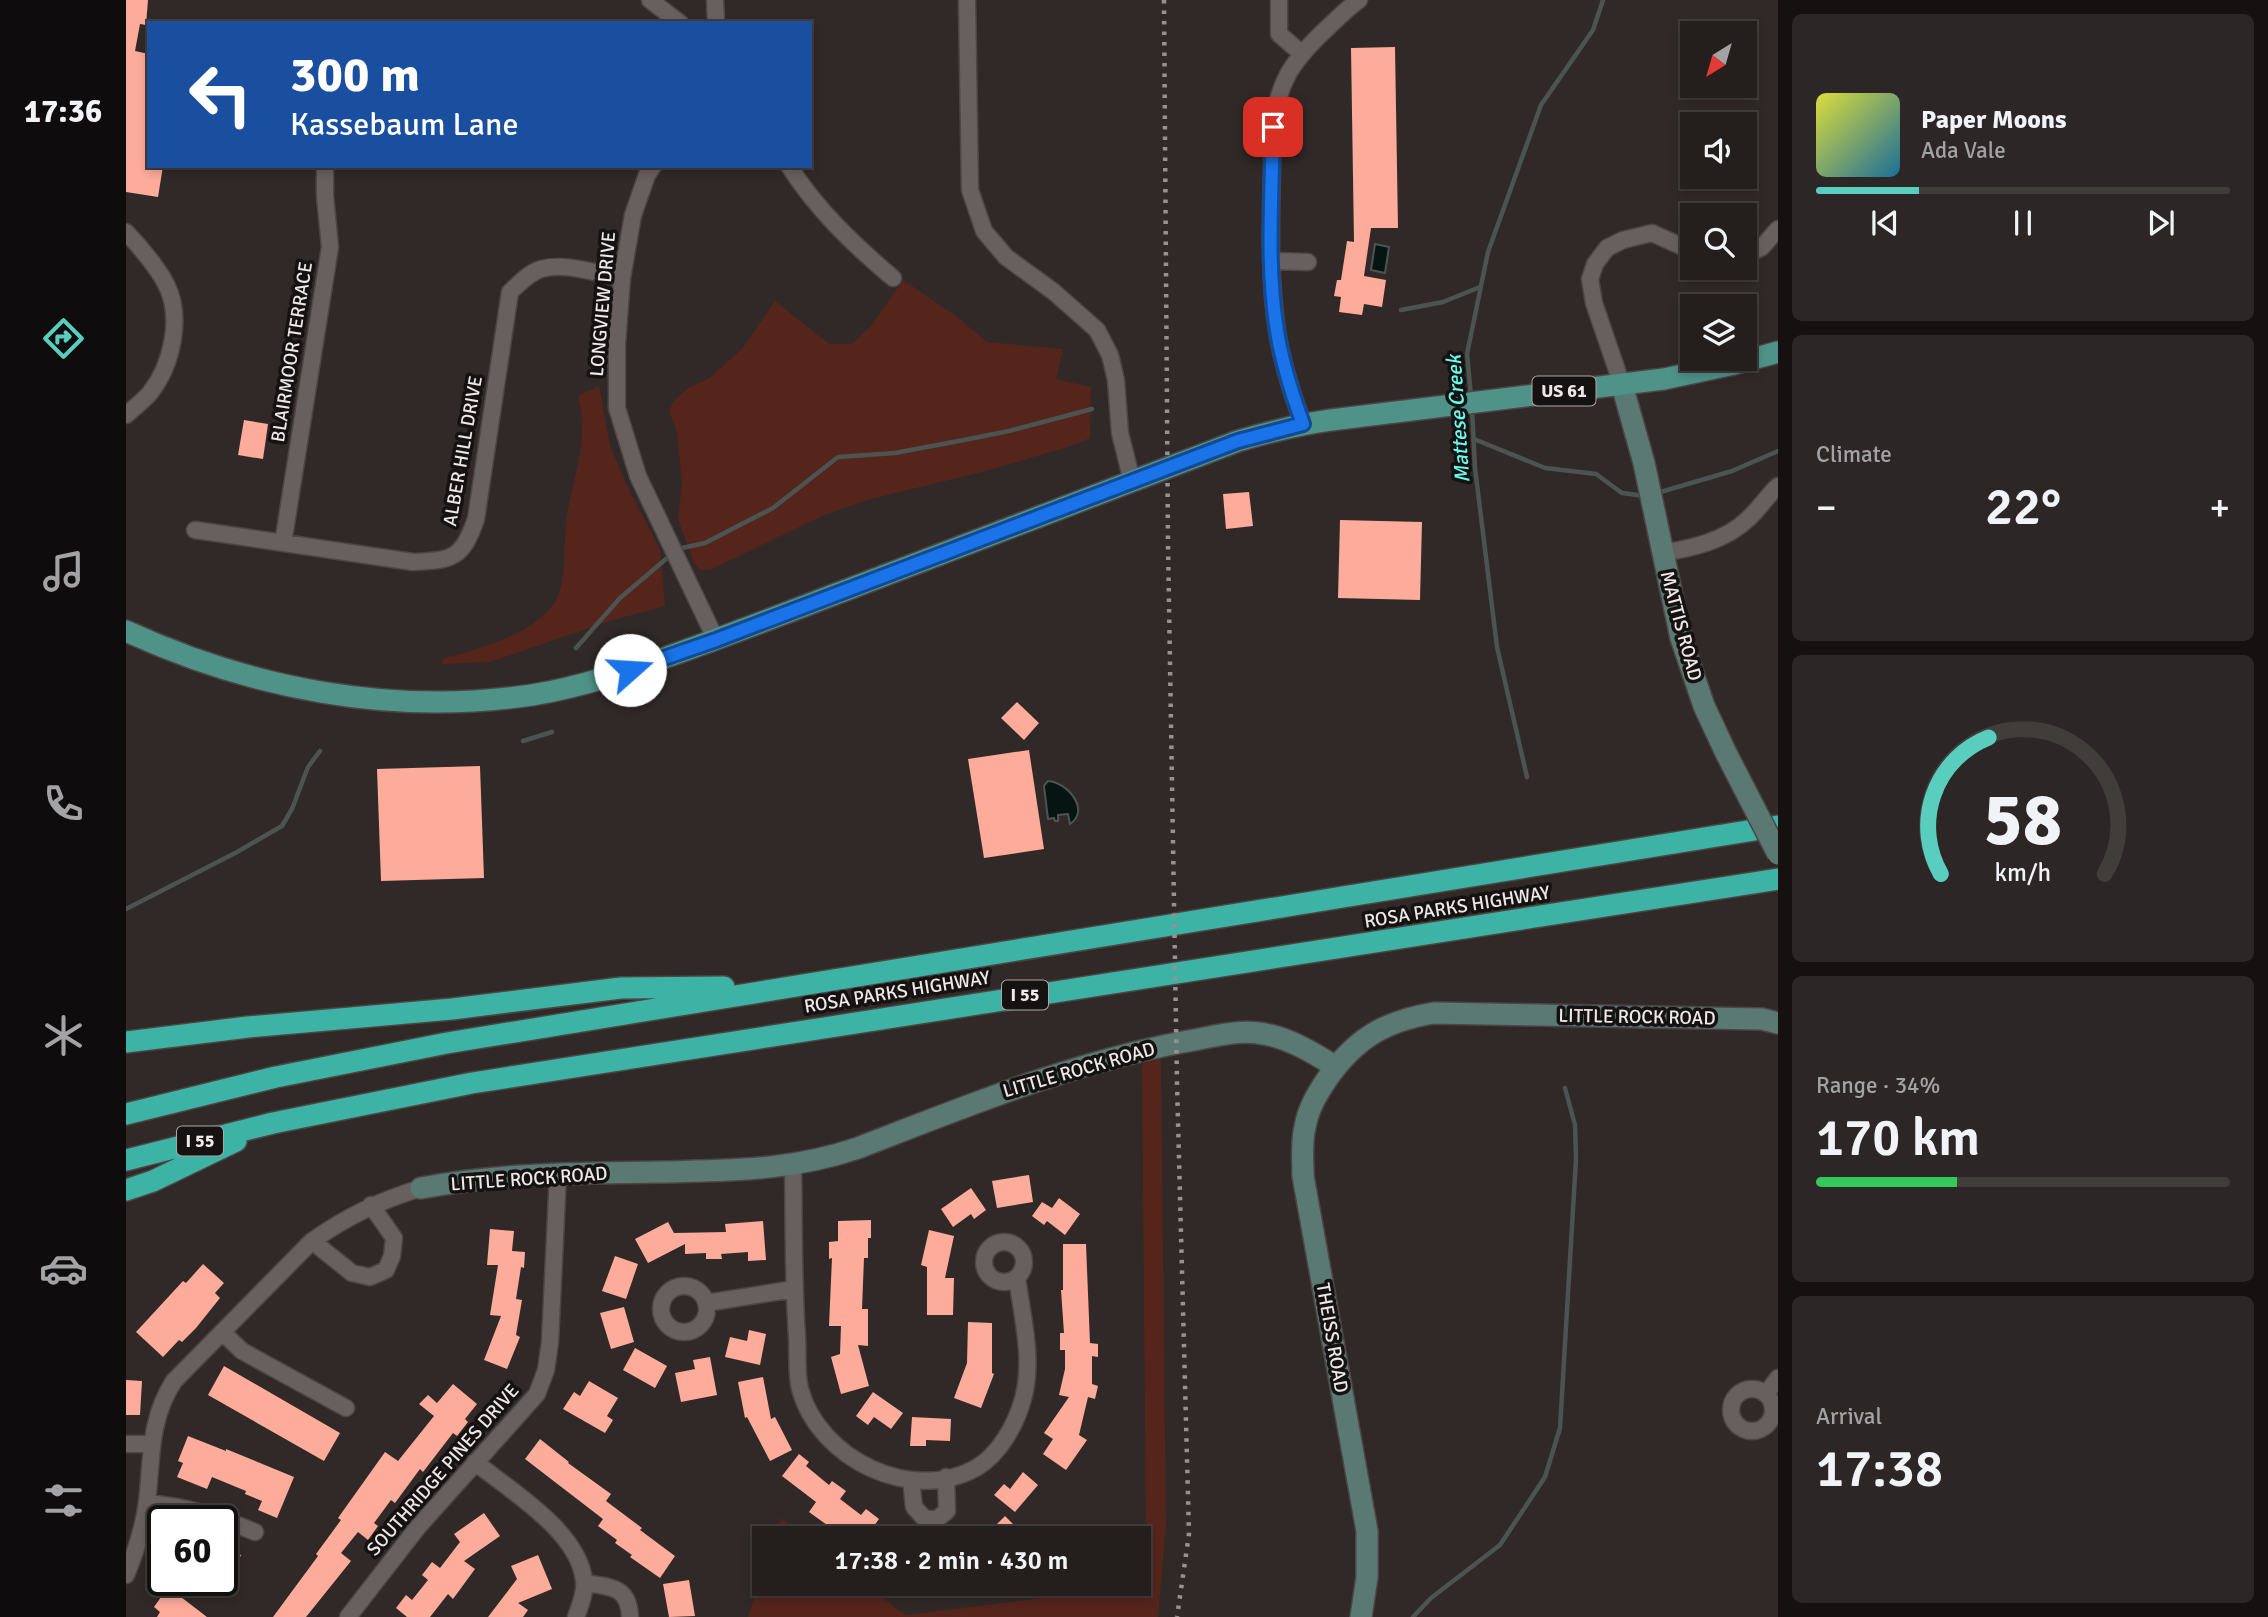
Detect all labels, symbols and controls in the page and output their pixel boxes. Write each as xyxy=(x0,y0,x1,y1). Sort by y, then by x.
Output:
north arrow xyxy=(1680,21,1757,98)
map controls xyxy=(1680,21,1757,371)
text: 300 m xyxy=(290,45,420,105)
icon: left xyxy=(175,49,266,140)
text: 17:36 xyxy=(24,92,102,131)
pin xyxy=(1243,97,1303,157)
text: Paper Moons xyxy=(1921,104,2067,136)
text: Kassebaum Lane xyxy=(290,105,519,144)
icon: arrive xyxy=(1254,108,1292,146)
button: sound xyxy=(1680,112,1757,189)
text: Ada Vale xyxy=(1921,136,2006,165)
button: search xyxy=(1680,203,1757,280)
icon: previous xyxy=(1866,204,1904,242)
icon: pause xyxy=(2004,204,2042,242)
icon: next xyxy=(2142,204,2180,242)
street label: LONGVIEW DRIVE xyxy=(585,231,621,377)
street label: BLAIRMOOR TERRACE xyxy=(266,260,318,444)
button: layers xyxy=(1680,294,1757,371)
icon: directions xyxy=(39,314,88,363)
water label: Mattese Creek xyxy=(1440,352,1475,484)
street label: ALBER HILL DRIVE xyxy=(438,374,488,528)
road number: US 61 xyxy=(1532,376,1596,405)
text: Climate xyxy=(1816,440,1892,469)
text: 22° xyxy=(1985,475,2061,539)
text: − xyxy=(1816,484,1837,531)
text: + xyxy=(2209,484,2230,531)
icon: music xyxy=(39,547,88,596)
street label: MATTIS ROAD xyxy=(1655,568,1707,684)
position arrow xyxy=(593,633,667,707)
text: 58 xyxy=(1984,777,2062,866)
icon: phone xyxy=(39,779,88,828)
text: km/h xyxy=(1995,857,2051,888)
street label: ROSA PARKS HIGHWAY xyxy=(1362,880,1552,934)
street label: ROSA PARKS HIGHWAY xyxy=(802,965,992,1019)
road number: I 55 xyxy=(1002,980,1048,1010)
street label: LITTLE ROCK ROAD xyxy=(1558,1004,1716,1030)
icon: climate xyxy=(39,1011,88,1060)
street label: LITTLE ROCK ROAD xyxy=(1000,1037,1158,1103)
text: Range · 34% xyxy=(1816,1071,1940,1100)
text: 170 km xyxy=(1816,1106,1980,1170)
road number: I 55 xyxy=(177,1126,223,1156)
street label: LITTLE ROCK ROAD xyxy=(450,1162,608,1196)
icon: car xyxy=(39,1244,88,1293)
street label: THEISS ROAD xyxy=(1311,1281,1353,1395)
street label: SOUTHRIDGE PINES DRIVE xyxy=(362,1379,524,1561)
text: Arrival xyxy=(1816,1402,1882,1431)
text: 17:38 xyxy=(1816,1437,1943,1501)
icon: filters xyxy=(39,1476,88,1525)
speed limit sign: 60 xyxy=(147,1505,238,1596)
text: 17:38 · 2 min · 430 m xyxy=(835,1545,1068,1577)

